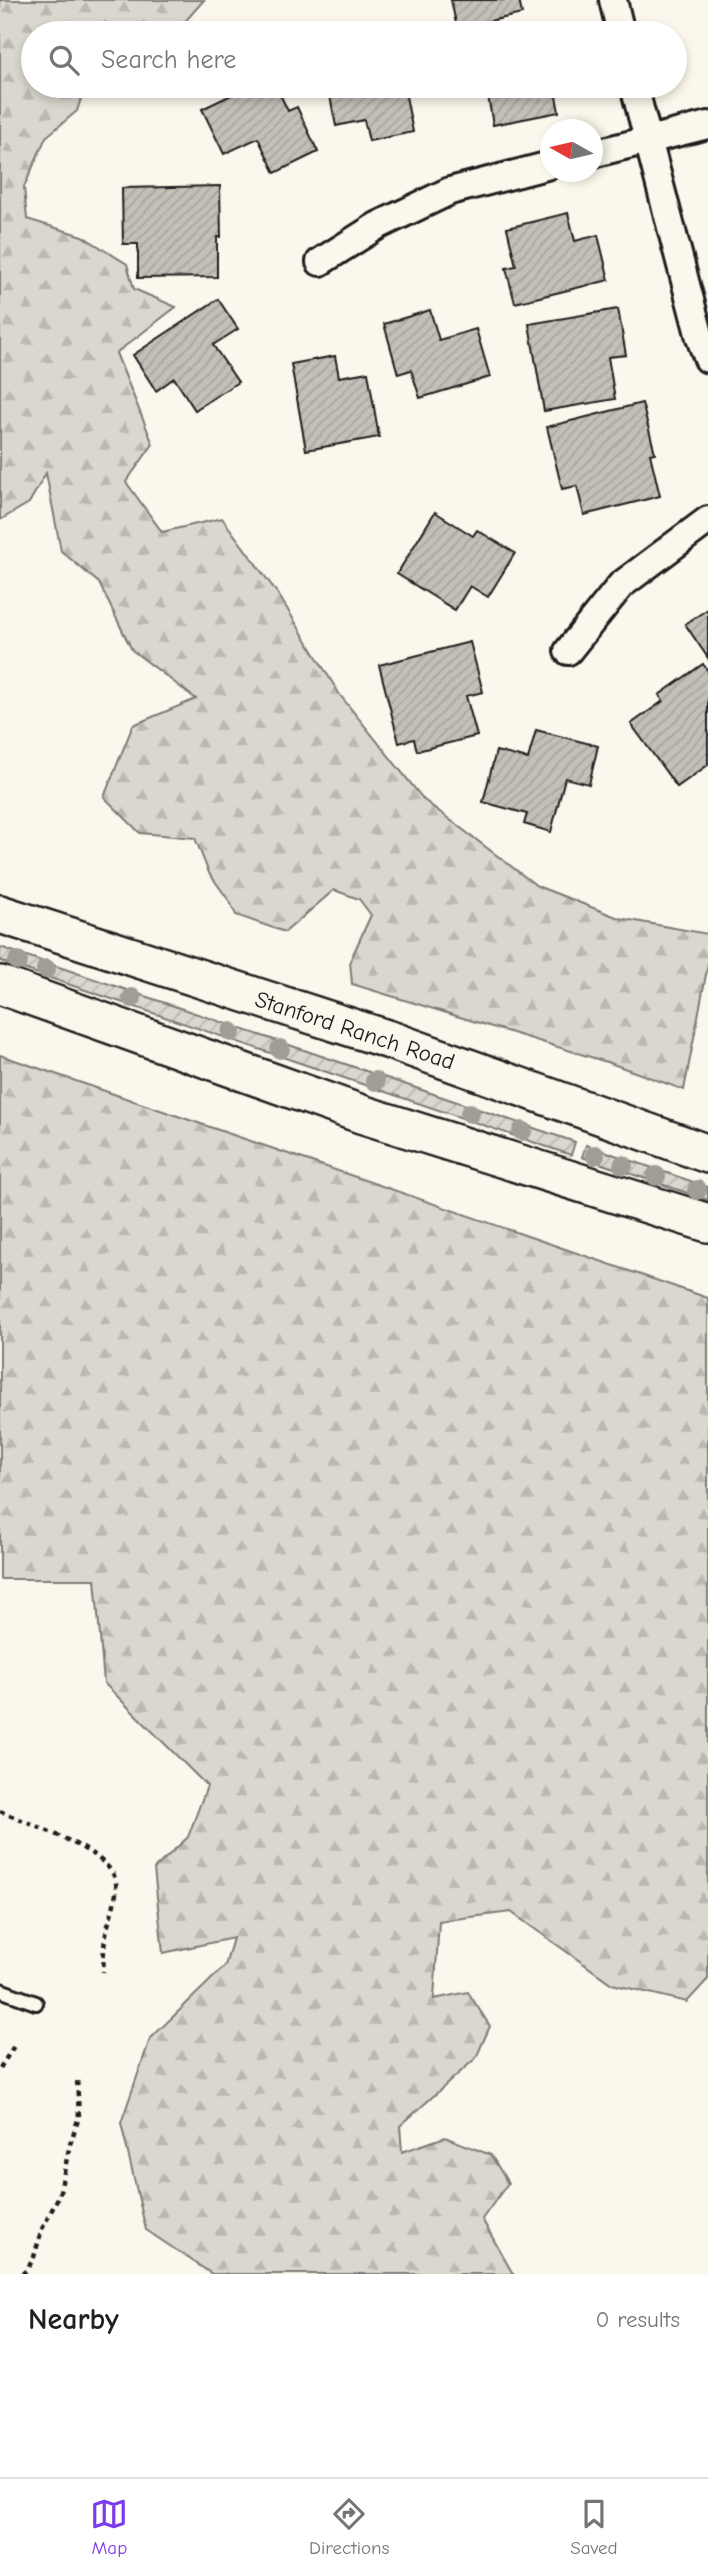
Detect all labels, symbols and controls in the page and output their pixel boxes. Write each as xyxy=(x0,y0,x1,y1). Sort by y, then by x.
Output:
search box xyxy=(21,21,687,98)
icon: search xyxy=(45,41,83,79)
text: Search here xyxy=(101,45,236,75)
north arrow xyxy=(540,119,603,182)
street label: Stanford Ranch Road xyxy=(252,985,458,1076)
text: Nearby xyxy=(28,2302,119,2337)
text: 0 results xyxy=(596,2306,680,2333)
tab: Map xyxy=(90,2495,128,2559)
tab: Directions xyxy=(309,2495,389,2559)
tab: Saved xyxy=(570,2495,618,2559)

